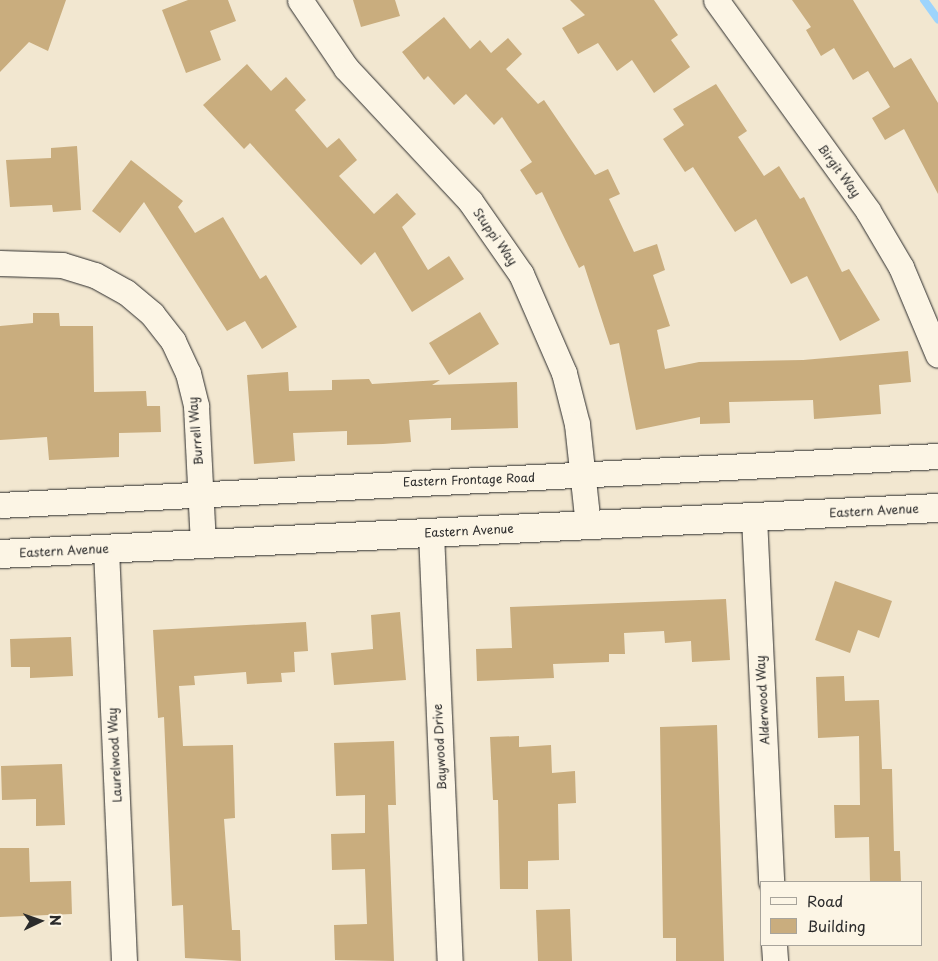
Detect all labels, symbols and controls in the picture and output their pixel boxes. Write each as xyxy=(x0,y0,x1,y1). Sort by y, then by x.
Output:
street label: Birgit Way xyxy=(815,142,863,200)
street label: Stuppi Way xyxy=(470,206,520,268)
street label: Burrell Way xyxy=(186,396,206,466)
street label: Eastern Frontage Road xyxy=(403,470,535,490)
street label: Eastern Avenue xyxy=(829,501,919,521)
street label: Eastern Avenue xyxy=(424,521,514,541)
street label: Eastern Avenue xyxy=(19,541,109,561)
street label: Alderwood Way xyxy=(753,655,773,745)
street label: Baywood Drive xyxy=(431,703,449,791)
street label: Laurelwood Way xyxy=(105,707,125,803)
legend xyxy=(760,881,923,946)
text: Road xyxy=(807,889,843,912)
north arrow xyxy=(15,896,65,946)
text: N xyxy=(45,914,66,926)
text: Building xyxy=(807,914,866,937)

